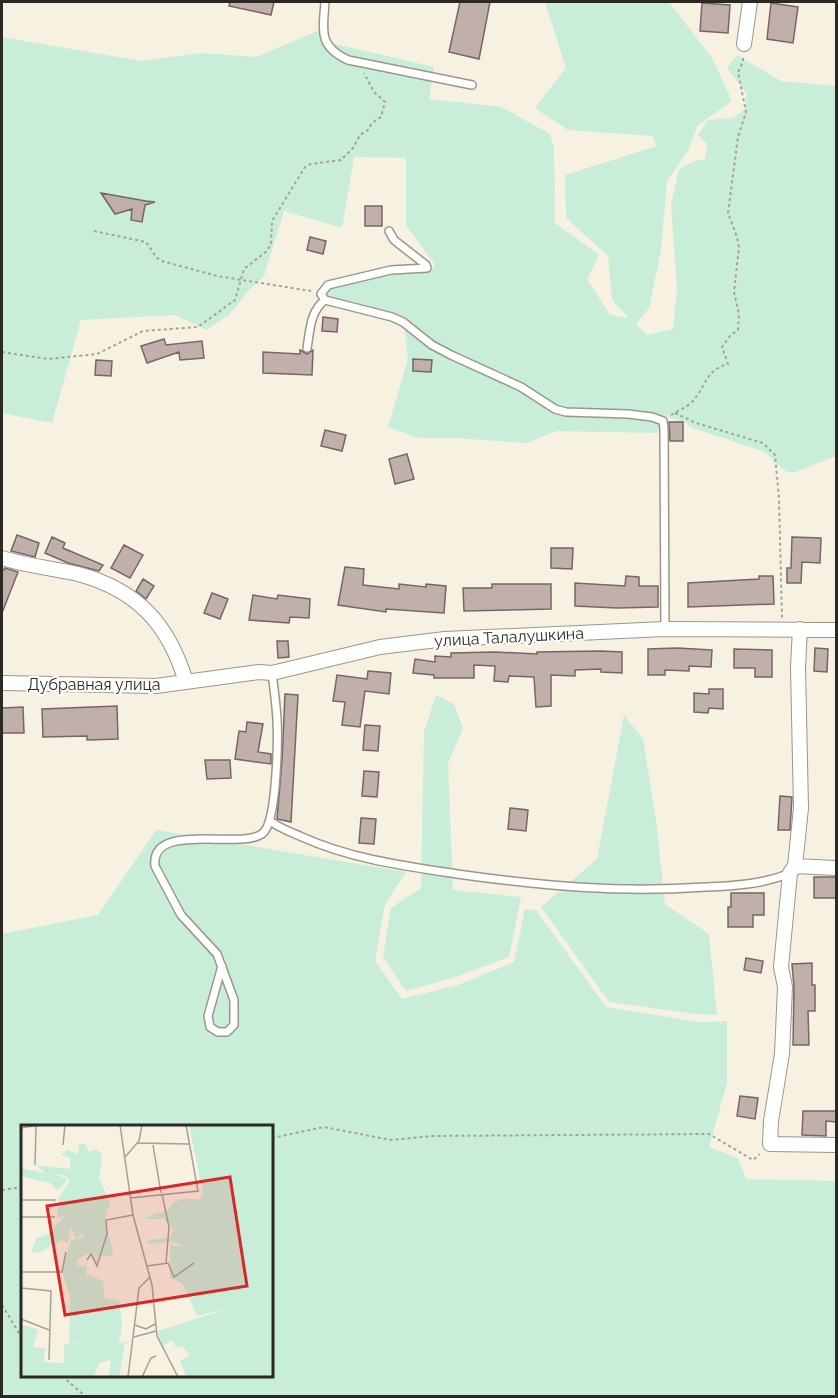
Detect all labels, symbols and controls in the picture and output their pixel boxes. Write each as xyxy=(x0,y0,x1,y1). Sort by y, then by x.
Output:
street label: улица Талалушкина xyxy=(434,624,584,650)
street label: Дубравная улица xyxy=(28,675,160,694)
inset map xyxy=(21,1125,273,1377)

